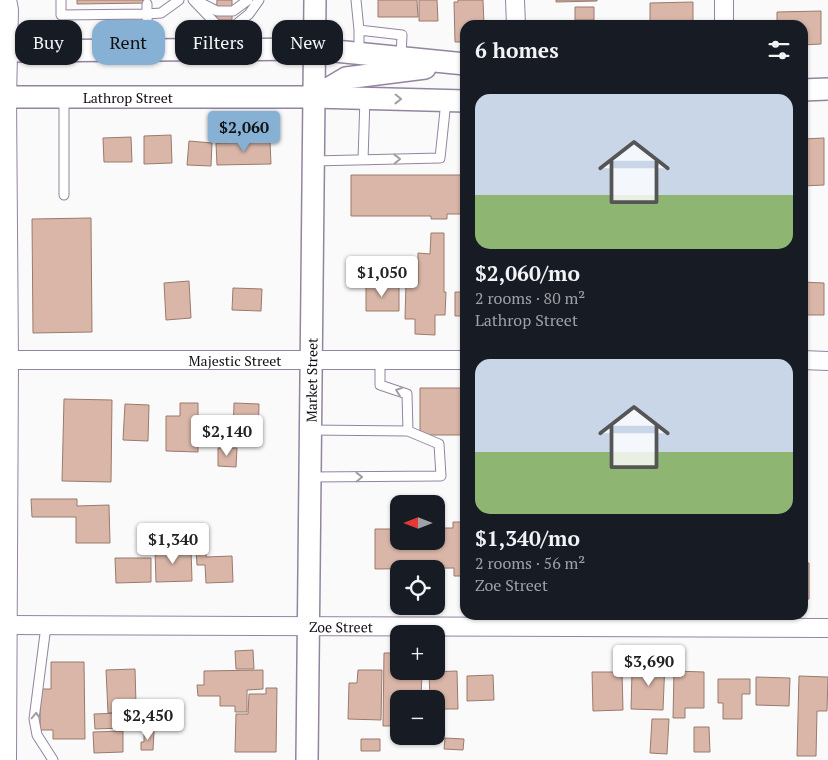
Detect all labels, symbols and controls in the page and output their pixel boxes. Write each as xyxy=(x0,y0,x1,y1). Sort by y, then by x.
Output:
chip: Buy xyxy=(15,20,82,65)
chip: Rent xyxy=(92,20,165,65)
chip: Filters xyxy=(175,20,262,65)
chip: New xyxy=(272,20,343,65)
text: 6 homes xyxy=(475,36,559,64)
icon: filters xyxy=(765,36,793,64)
street label: Lathrop Street xyxy=(83,88,174,107)
one-way arrow xyxy=(394,94,402,104)
pin: $2,060 xyxy=(203,110,285,153)
text: $2,060 xyxy=(219,116,269,138)
icon: home xyxy=(589,127,679,217)
one-way arrow xyxy=(393,154,401,164)
pin: $1,050 xyxy=(341,256,423,298)
text: $2,060/mo xyxy=(475,259,580,287)
text: $1,050 xyxy=(357,261,407,283)
text: 2 rooms · 80 m² xyxy=(475,287,585,309)
text: Lathrop Street xyxy=(475,309,578,331)
street label: Market Street xyxy=(301,337,321,422)
street label: Majestic Street xyxy=(188,351,282,370)
one-way arrow xyxy=(395,387,404,397)
icon: home xyxy=(589,392,679,482)
pin: $2,140 xyxy=(186,414,268,457)
text: $2,140 xyxy=(202,420,252,442)
one-way arrow xyxy=(355,472,363,482)
north arrow xyxy=(390,495,445,550)
map controls xyxy=(390,495,445,745)
pin: $1,340 xyxy=(132,522,214,565)
text: $1,340/mo xyxy=(475,524,580,552)
text: $1,340 xyxy=(148,528,198,550)
text: 2 rooms · 56 m² xyxy=(475,552,585,574)
button: locate xyxy=(390,560,445,615)
text: Zoe Street xyxy=(475,574,548,596)
street label: Zoe Street xyxy=(309,617,374,636)
button: + xyxy=(390,625,445,680)
pin: $3,690 xyxy=(608,644,690,687)
text: $3,690 xyxy=(624,650,674,672)
button: − xyxy=(390,690,445,745)
pin: $2,450 xyxy=(107,698,189,741)
text: $2,450 xyxy=(123,704,173,726)
one-way arrow xyxy=(30,712,41,720)

